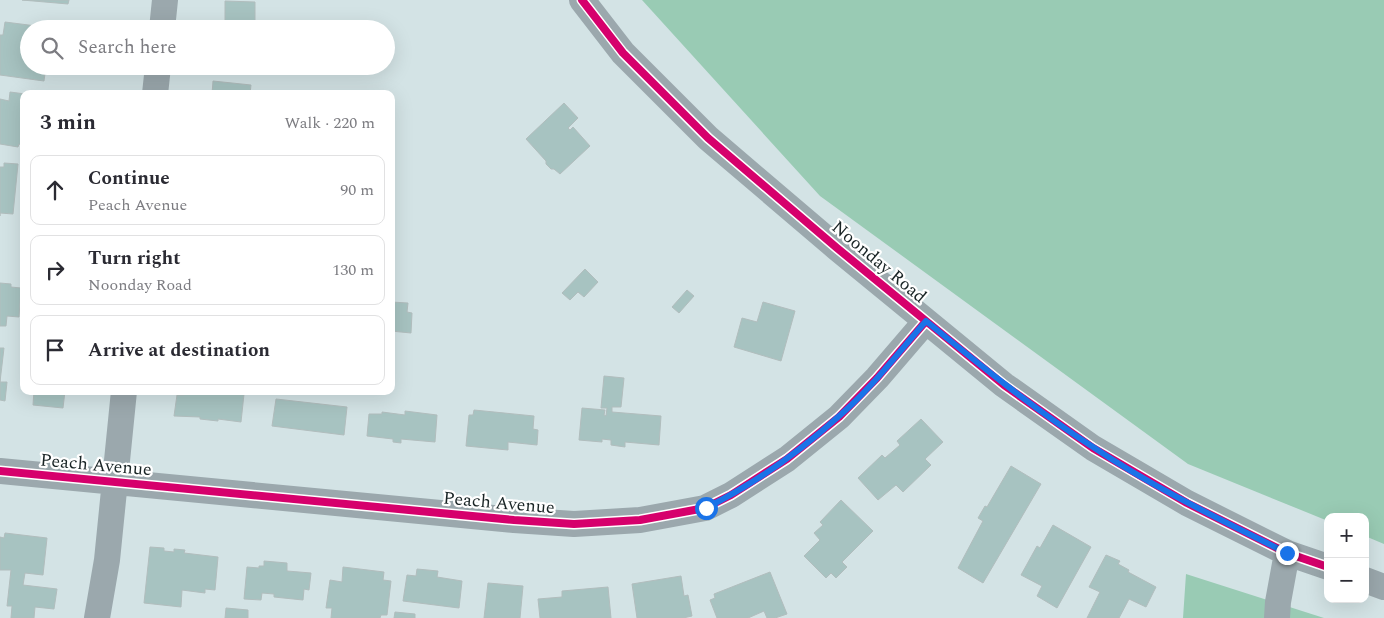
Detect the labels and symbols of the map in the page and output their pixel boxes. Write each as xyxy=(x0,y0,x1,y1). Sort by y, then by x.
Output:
street label: Noonday Road xyxy=(826,214,932,310)
street label: Peach Avenue xyxy=(39,447,153,483)
street label: Peach Avenue xyxy=(442,485,556,521)
route start xyxy=(695,497,718,520)
route end xyxy=(1276,542,1299,565)

